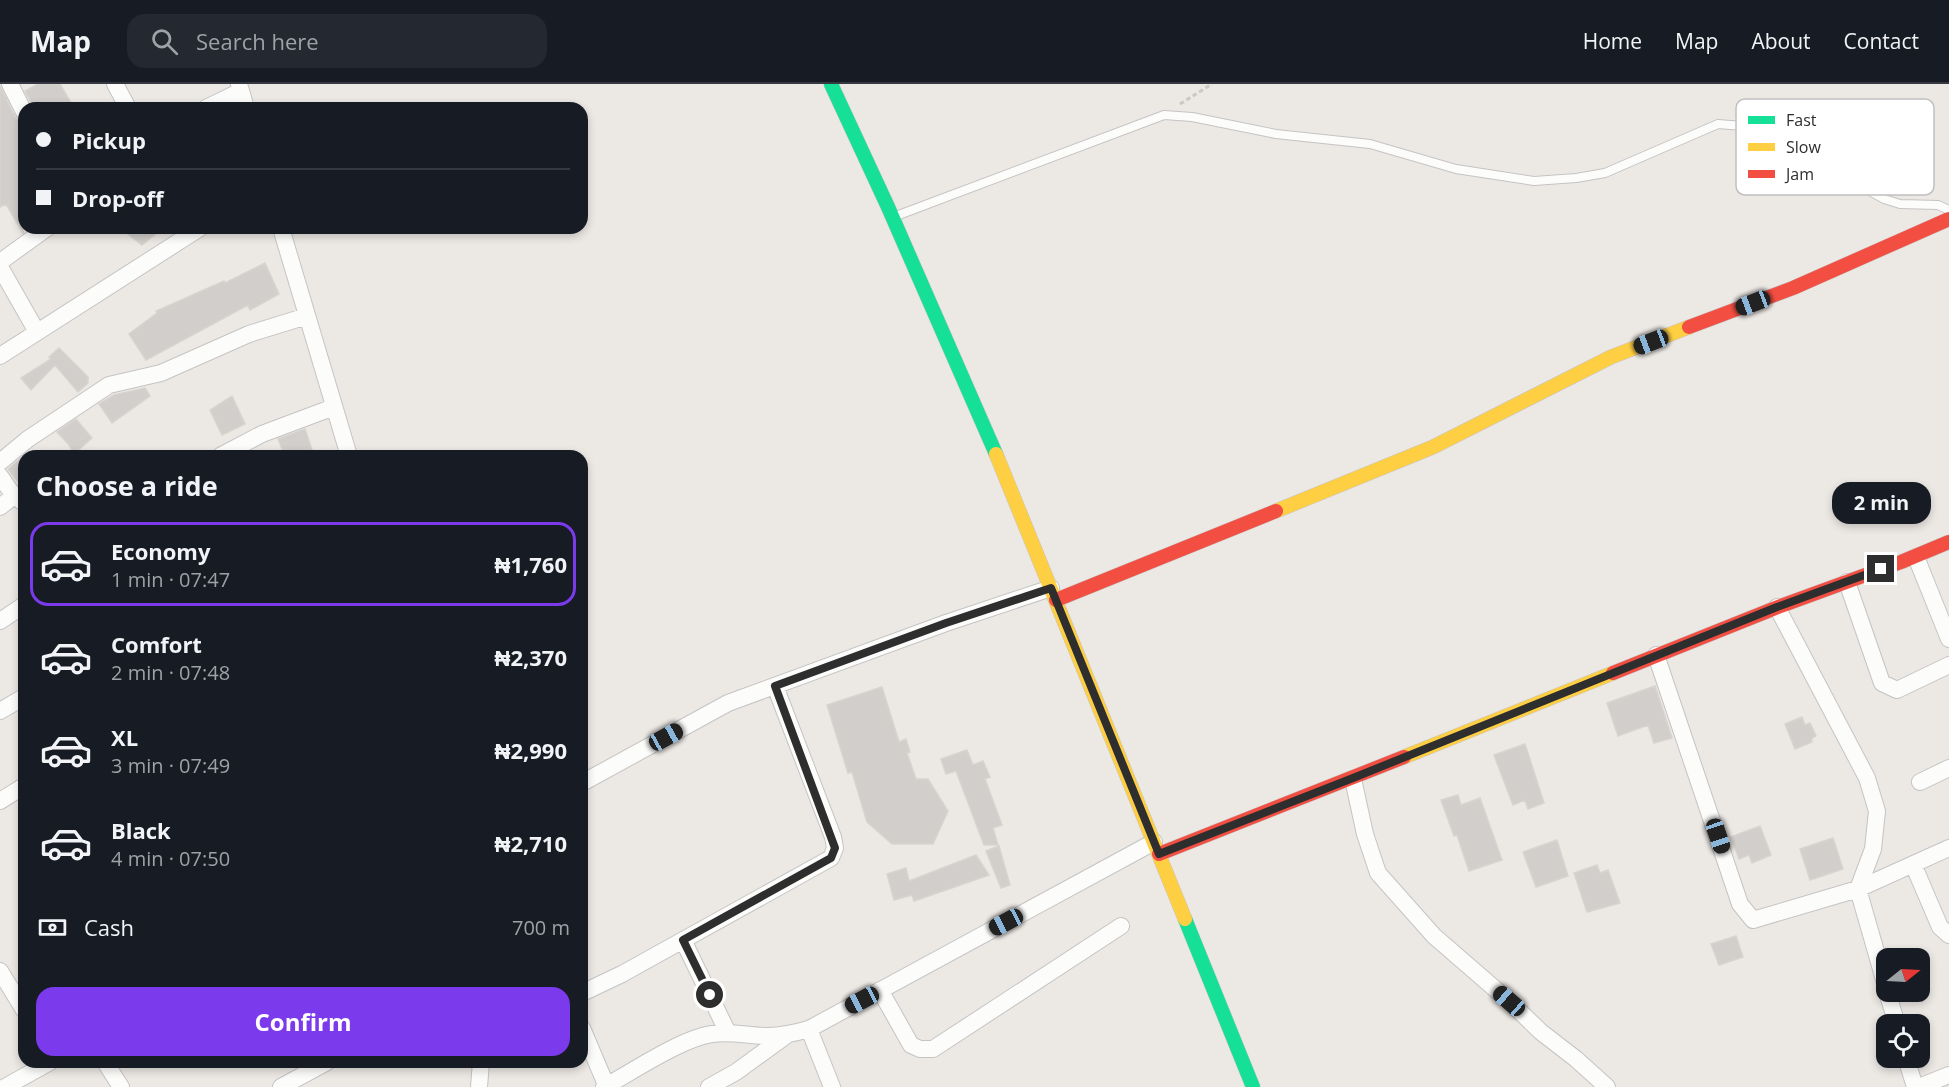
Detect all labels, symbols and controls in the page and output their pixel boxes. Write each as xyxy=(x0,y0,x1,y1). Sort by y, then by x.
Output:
search box xyxy=(127,14,547,68)
text: Map xyxy=(30,22,91,60)
icon: search xyxy=(148,25,181,58)
text: Search here xyxy=(196,26,319,56)
text: Home xyxy=(1583,27,1642,55)
text: Map xyxy=(1675,27,1718,55)
text: About xyxy=(1751,27,1811,55)
text: Contact xyxy=(1844,27,1919,55)
legend xyxy=(1736,99,1934,195)
text: Fast xyxy=(1786,109,1817,131)
text: Pickup xyxy=(72,125,146,155)
text: Slow xyxy=(1786,136,1821,158)
text: Jam xyxy=(1784,163,1814,185)
text: Drop-off xyxy=(72,183,164,213)
car xyxy=(1733,288,1773,318)
car xyxy=(1631,327,1671,357)
text: Choose a ride xyxy=(36,467,218,504)
callout: 2 min xyxy=(1832,482,1930,524)
text: 2 min xyxy=(1854,489,1909,516)
text: Economy xyxy=(111,536,210,566)
icon: car xyxy=(39,537,93,591)
text: ₦1,760 xyxy=(495,549,567,579)
route end xyxy=(1867,555,1894,582)
text: 1 min · 07:47 xyxy=(111,566,230,593)
text: Comfort xyxy=(111,629,202,659)
icon: car xyxy=(39,630,93,684)
text: ₦2,370 xyxy=(495,642,567,672)
text: 2 min · 07:48 xyxy=(111,659,230,686)
car xyxy=(646,720,686,754)
text: XL xyxy=(111,722,138,752)
icon: car xyxy=(39,723,93,777)
text: ₦2,990 xyxy=(495,735,567,765)
text: 3 min · 07:49 xyxy=(111,752,230,779)
text: Black xyxy=(111,815,171,845)
icon: car xyxy=(39,816,93,870)
car xyxy=(1704,816,1732,856)
text: ₦2,710 xyxy=(495,828,567,858)
text: 4 min · 07:50 xyxy=(111,845,230,872)
car xyxy=(986,906,1026,938)
icon: cash xyxy=(36,911,69,944)
text: Cash xyxy=(84,912,134,942)
text: 700 m xyxy=(512,914,570,941)
north arrow xyxy=(1876,948,1930,1002)
map controls xyxy=(1876,948,1930,1068)
route start xyxy=(696,981,723,1008)
car xyxy=(1490,982,1528,1020)
car xyxy=(842,984,882,1016)
button: Confirm xyxy=(36,987,570,1056)
button: locate xyxy=(1876,1014,1930,1068)

